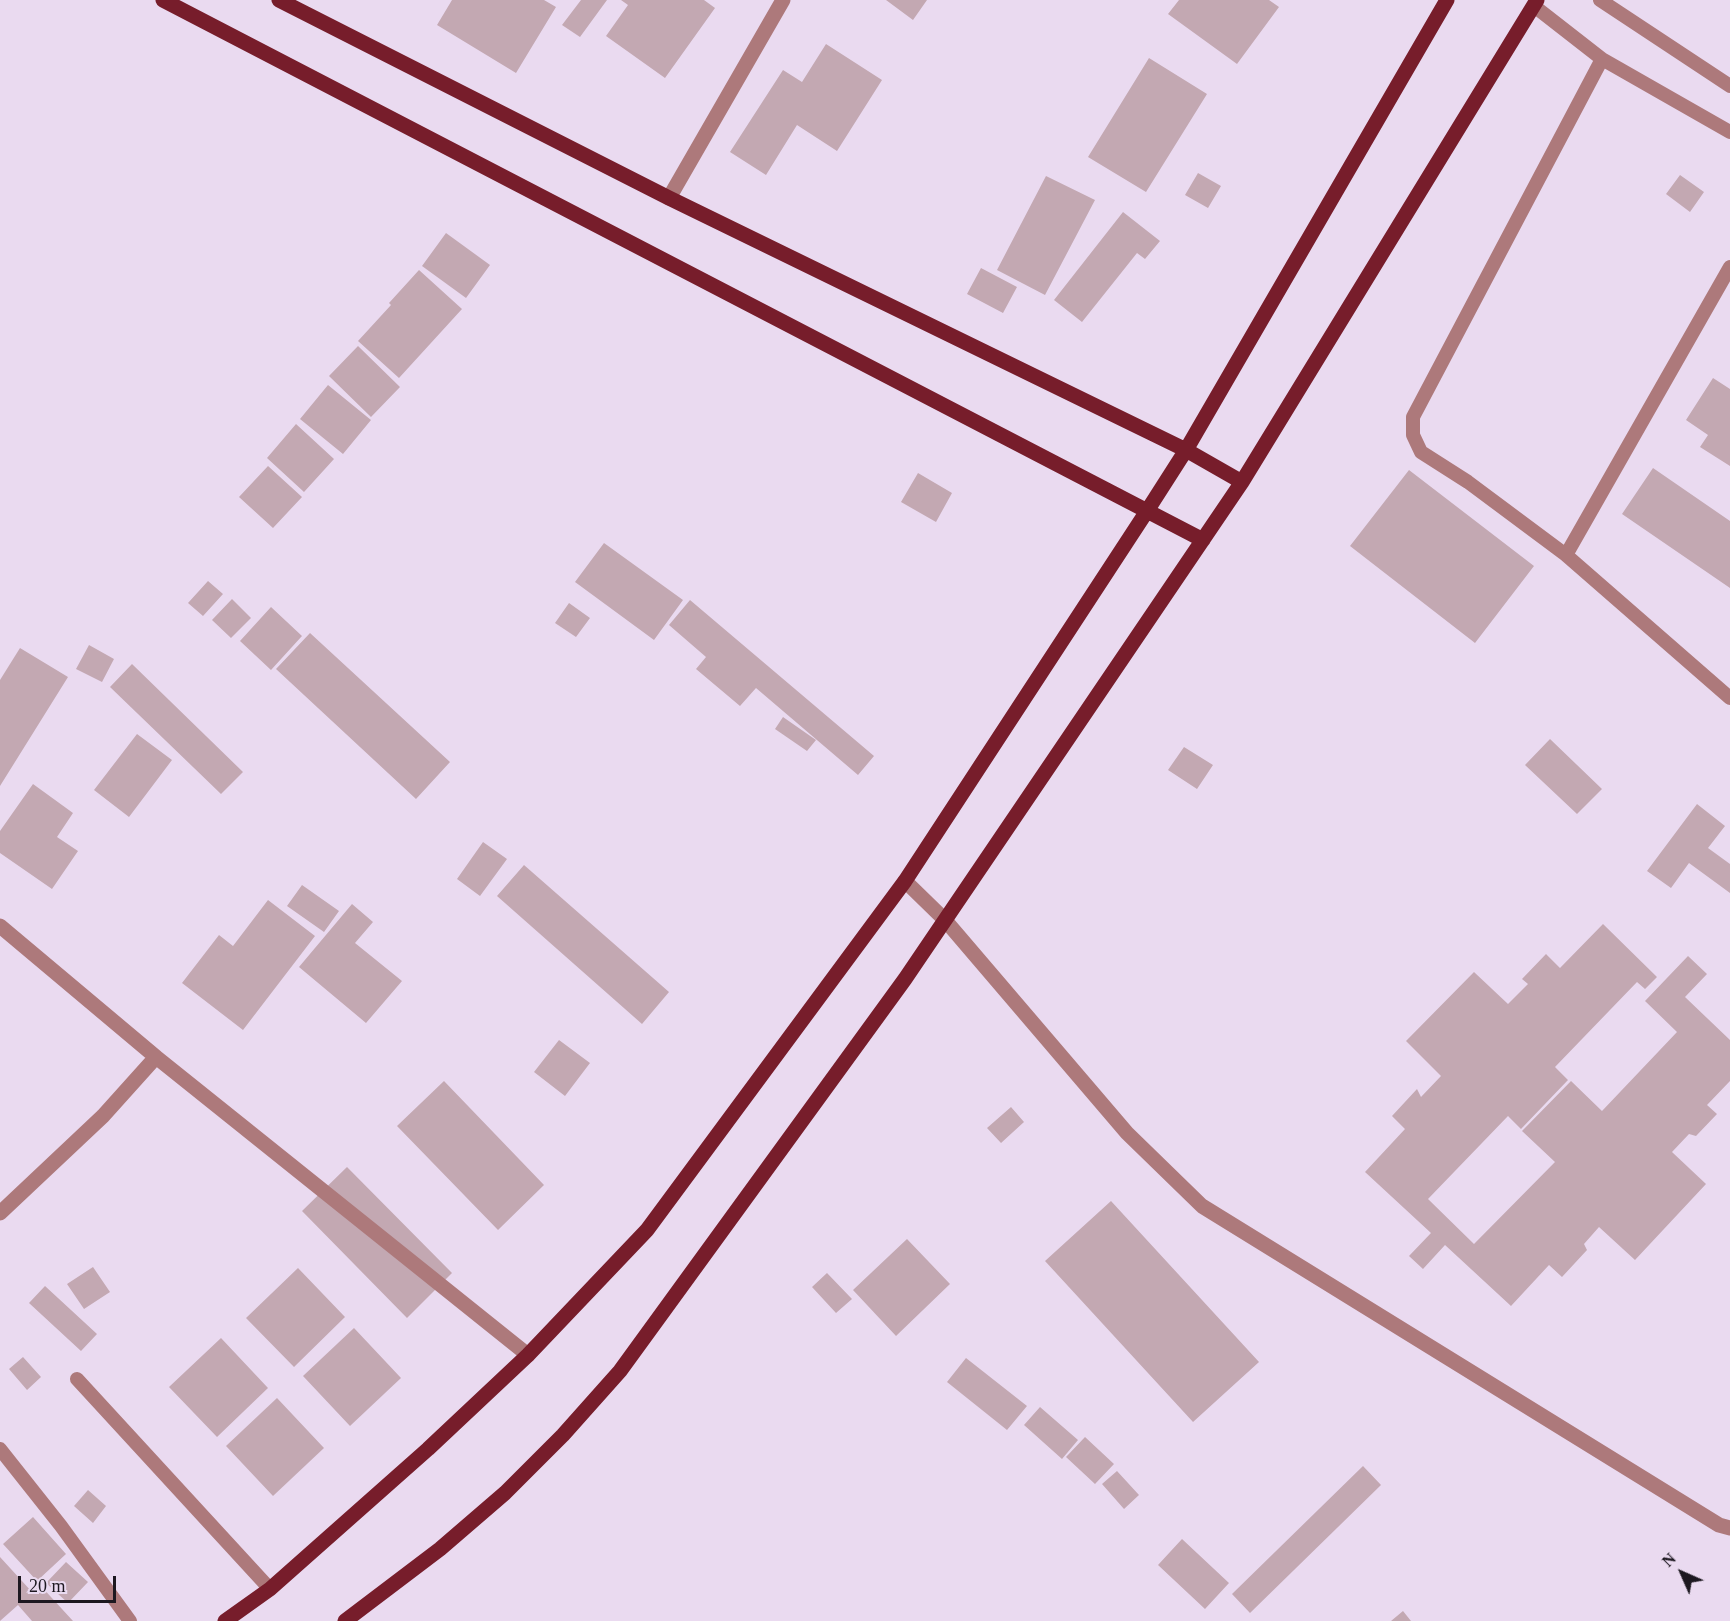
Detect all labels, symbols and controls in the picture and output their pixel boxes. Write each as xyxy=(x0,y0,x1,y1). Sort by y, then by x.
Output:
north arrow xyxy=(1652,1543,1712,1603)
text: N xyxy=(1659,1550,1679,1570)
scale bar xyxy=(21,1564,118,1602)
text: 20 m xyxy=(29,1576,66,1596)

